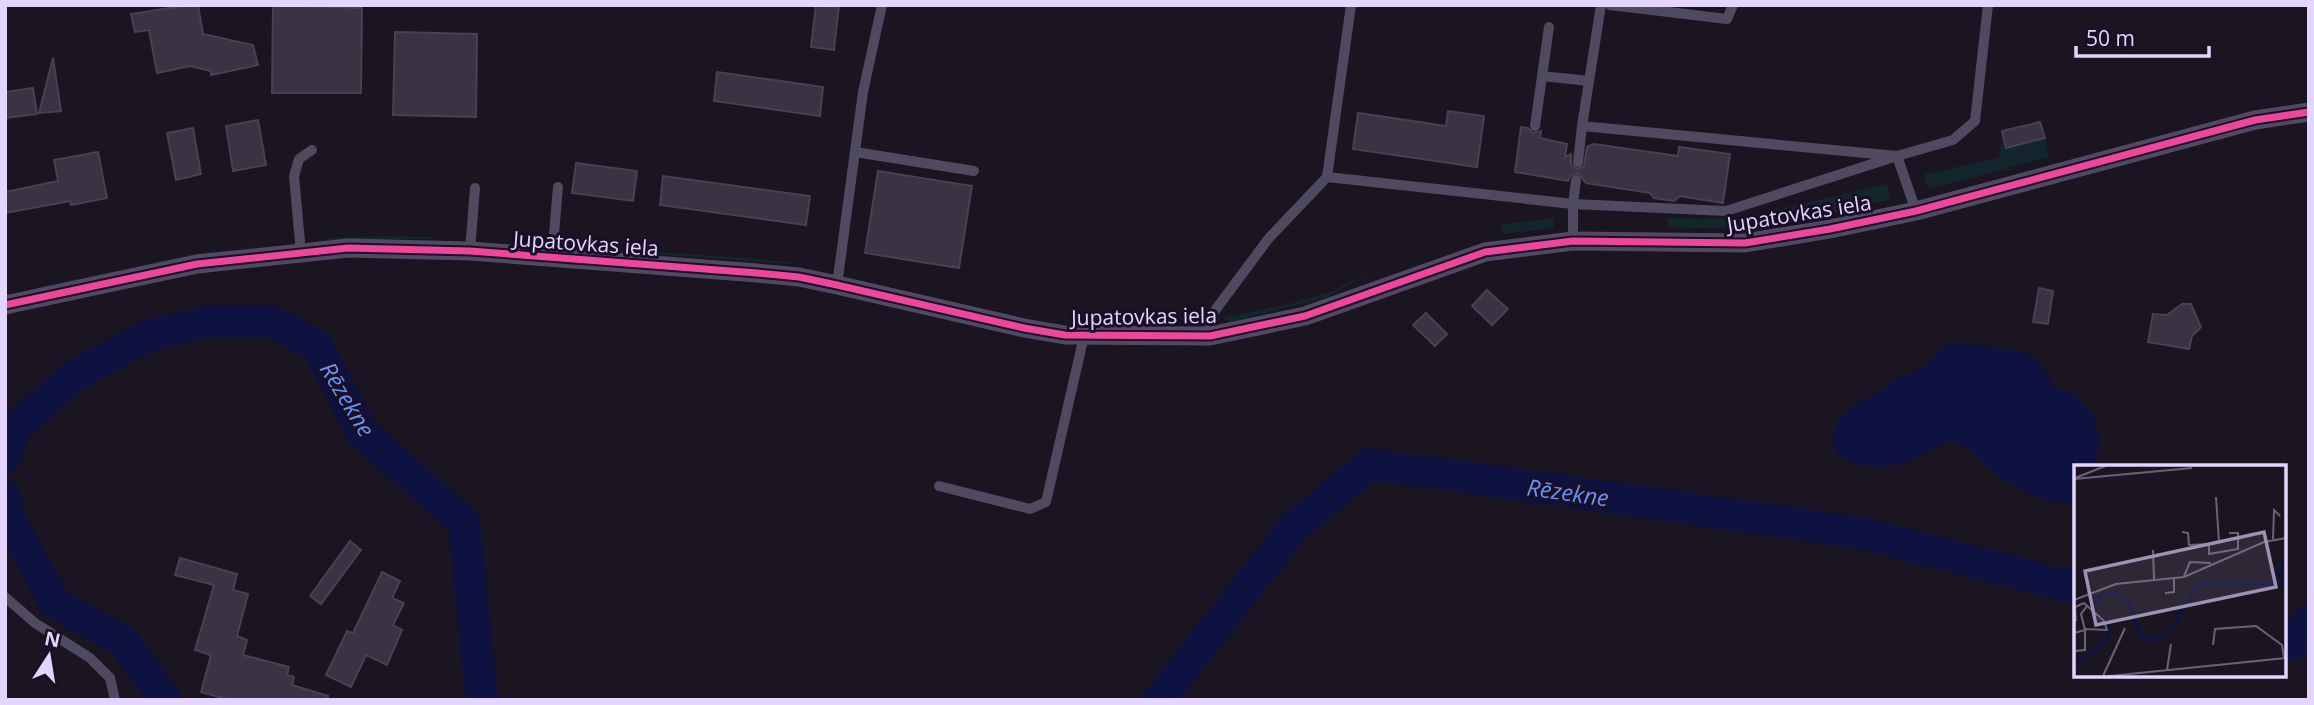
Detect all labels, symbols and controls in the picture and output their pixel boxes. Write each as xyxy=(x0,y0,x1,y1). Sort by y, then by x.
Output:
scale bar xyxy=(2076,14,2209,58)
text: 50 m xyxy=(2086,24,2135,52)
street label: Jupatovkas iela xyxy=(1723,188,1873,239)
street label: Jupatovkas iela xyxy=(510,224,660,262)
street label: Jupatovkas iela xyxy=(1069,301,1217,331)
water label: Rēzekne xyxy=(313,356,383,442)
inset map xyxy=(2074,465,2286,677)
water label: Rēzekne xyxy=(1525,470,1611,514)
north arrow xyxy=(14,621,84,691)
text: N xyxy=(42,625,63,654)

